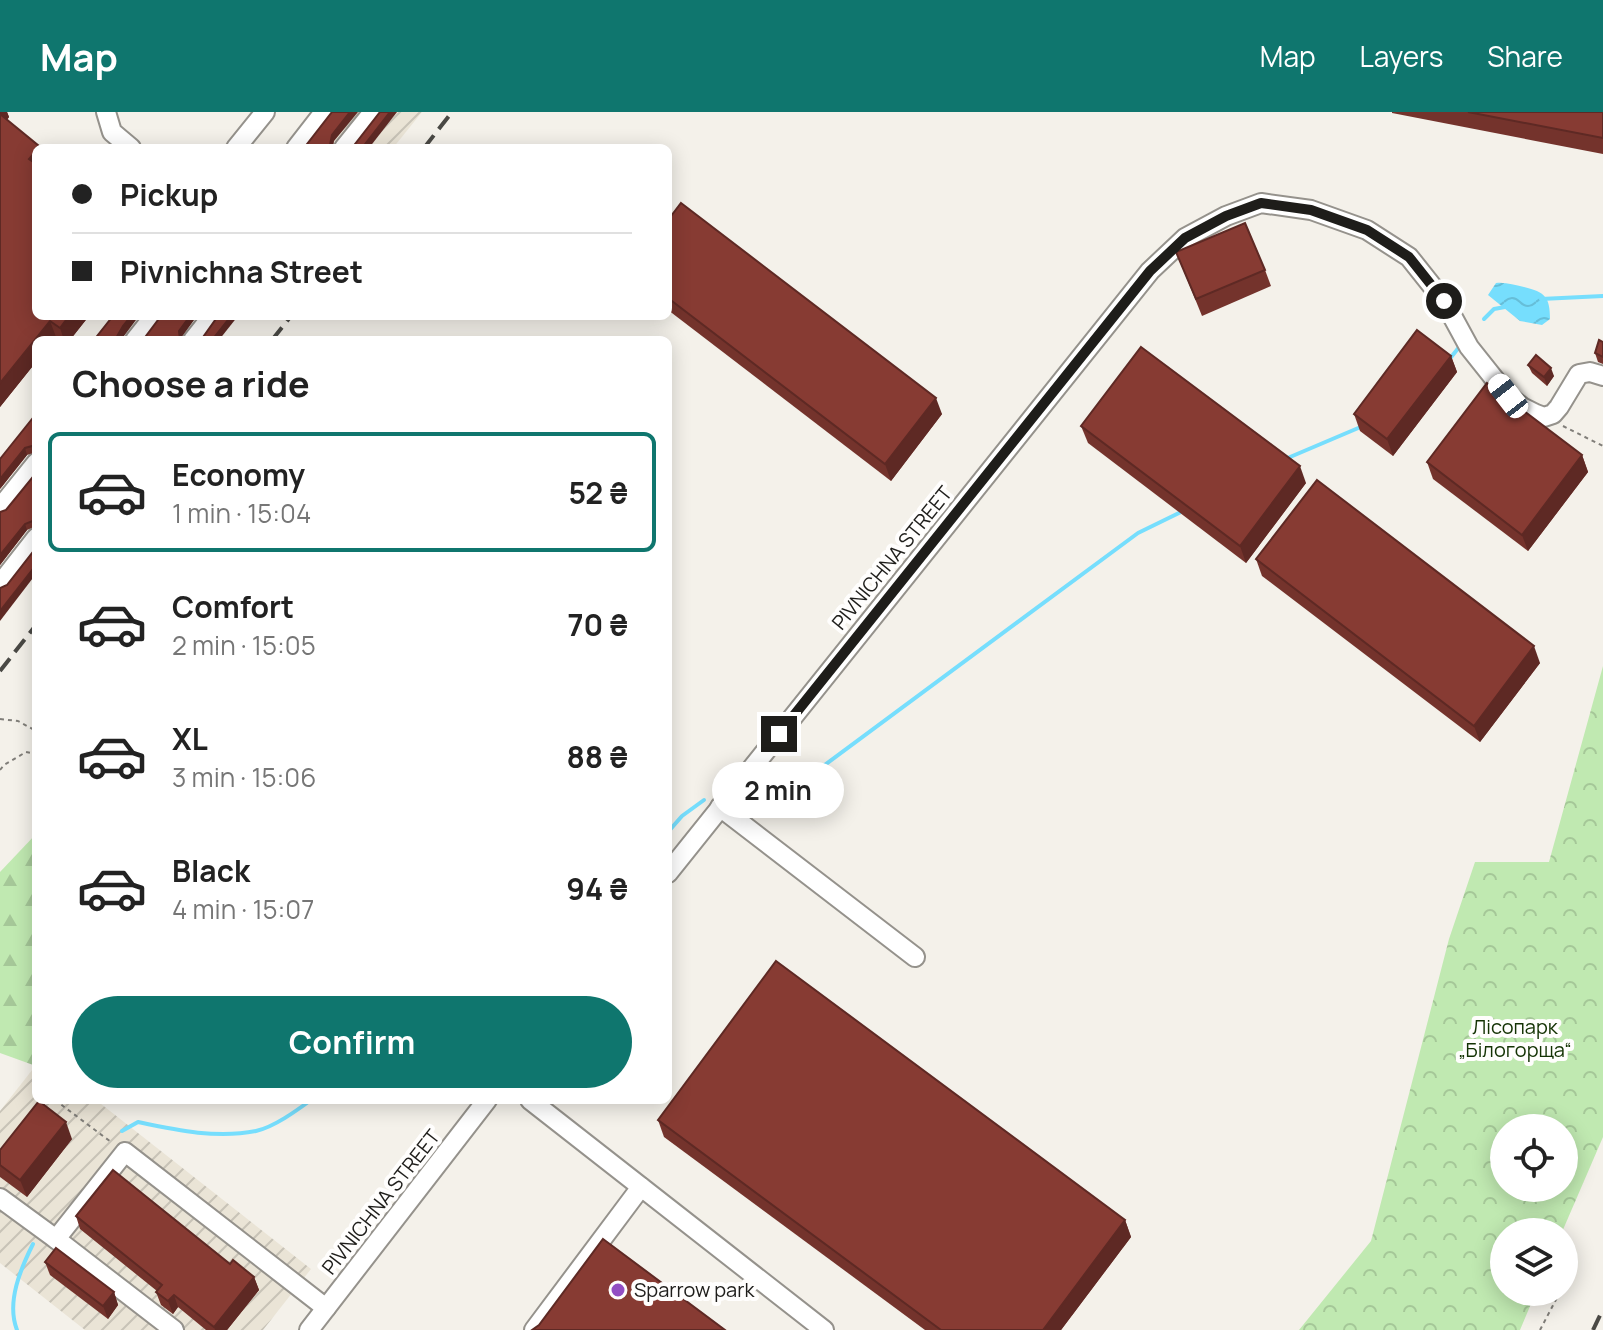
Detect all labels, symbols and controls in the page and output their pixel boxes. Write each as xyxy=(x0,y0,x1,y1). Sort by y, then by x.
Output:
text: Map xyxy=(40,30,118,82)
text: Map xyxy=(1260,37,1316,75)
text: Layers xyxy=(1360,37,1443,75)
text: Share xyxy=(1487,37,1563,75)
text: Pickup xyxy=(120,174,218,215)
text: Pivnichna Street xyxy=(120,251,363,292)
route start xyxy=(1426,283,1462,319)
text: Choose a ride xyxy=(72,359,310,408)
car xyxy=(1484,370,1532,422)
text: Economy xyxy=(172,454,305,495)
icon: car xyxy=(76,456,148,528)
text: 52 ₴ xyxy=(569,472,628,513)
street label: PIVNICHNA STREET xyxy=(825,480,958,635)
text: 1 min · 15:04 xyxy=(172,495,311,531)
text: Comfort xyxy=(172,586,294,627)
icon: car xyxy=(76,588,148,660)
text: 70 ₴ xyxy=(567,604,628,645)
text: 2 min · 15:05 xyxy=(172,627,316,663)
route end xyxy=(761,716,797,752)
text: XL xyxy=(172,718,208,759)
icon: car xyxy=(76,720,148,792)
text: 88 ₴ xyxy=(566,736,628,777)
text: 3 min · 15:06 xyxy=(172,759,316,795)
callout: 2 min xyxy=(713,762,845,818)
text: 2 min xyxy=(744,772,812,808)
text: Black xyxy=(172,850,250,891)
icon: car xyxy=(76,852,148,924)
text: 94 ₴ xyxy=(566,868,628,909)
text: 4 min · 15:07 xyxy=(172,891,314,927)
button: Confirm xyxy=(72,996,632,1088)
park label: Лісопарк „Білогорща“ xyxy=(1458,1013,1572,1063)
map controls xyxy=(1490,1114,1578,1306)
button: locate xyxy=(1490,1114,1578,1202)
street label: PIVNICHNA STREET xyxy=(315,1124,446,1280)
button: layers xyxy=(1490,1218,1578,1306)
place label: Sparrow park xyxy=(634,1276,755,1303)
marker: Sparrow park xyxy=(609,1281,627,1299)

